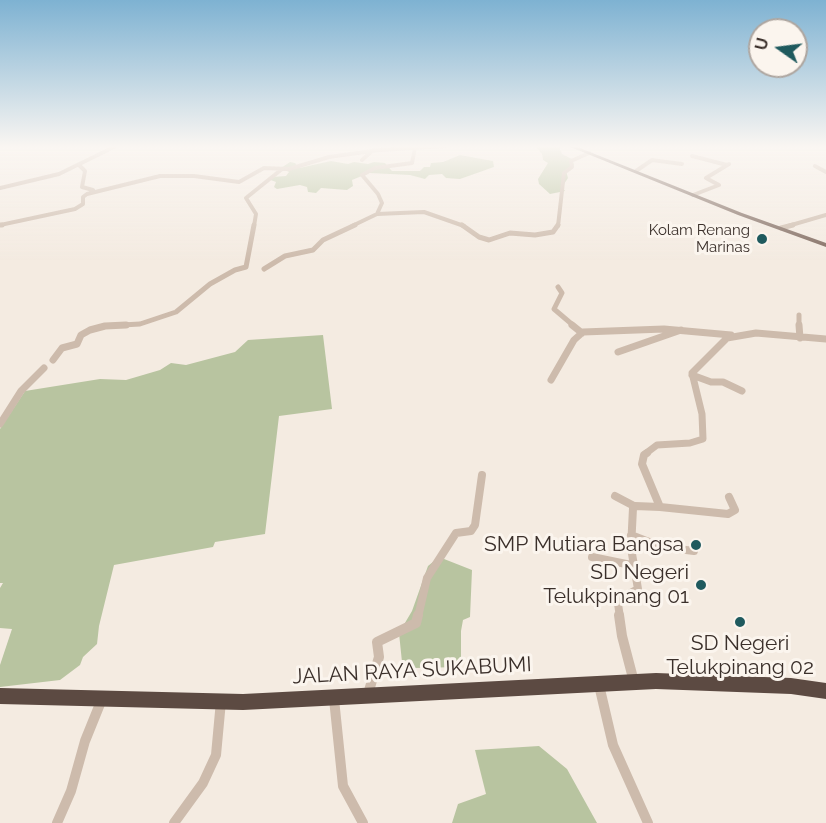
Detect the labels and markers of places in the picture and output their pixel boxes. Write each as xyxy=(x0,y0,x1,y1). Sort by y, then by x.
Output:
place label: Kolam Renang Marinas xyxy=(649,221,750,256)
marker: Kolam Renang Marinas xyxy=(755,232,769,246)
place label: SMP Mutiara Bangsa xyxy=(484,532,684,558)
marker: SMP Mutiara Bangsa xyxy=(689,538,703,552)
place label: SD Negeri Telukpinang 01 xyxy=(543,560,689,610)
marker: SD Negeri Telukpinang 01 xyxy=(694,578,708,592)
marker: SD Negeri Telukpinang 02 xyxy=(733,615,747,629)
place label: SD Negeri Telukpinang 02 xyxy=(666,631,814,681)

